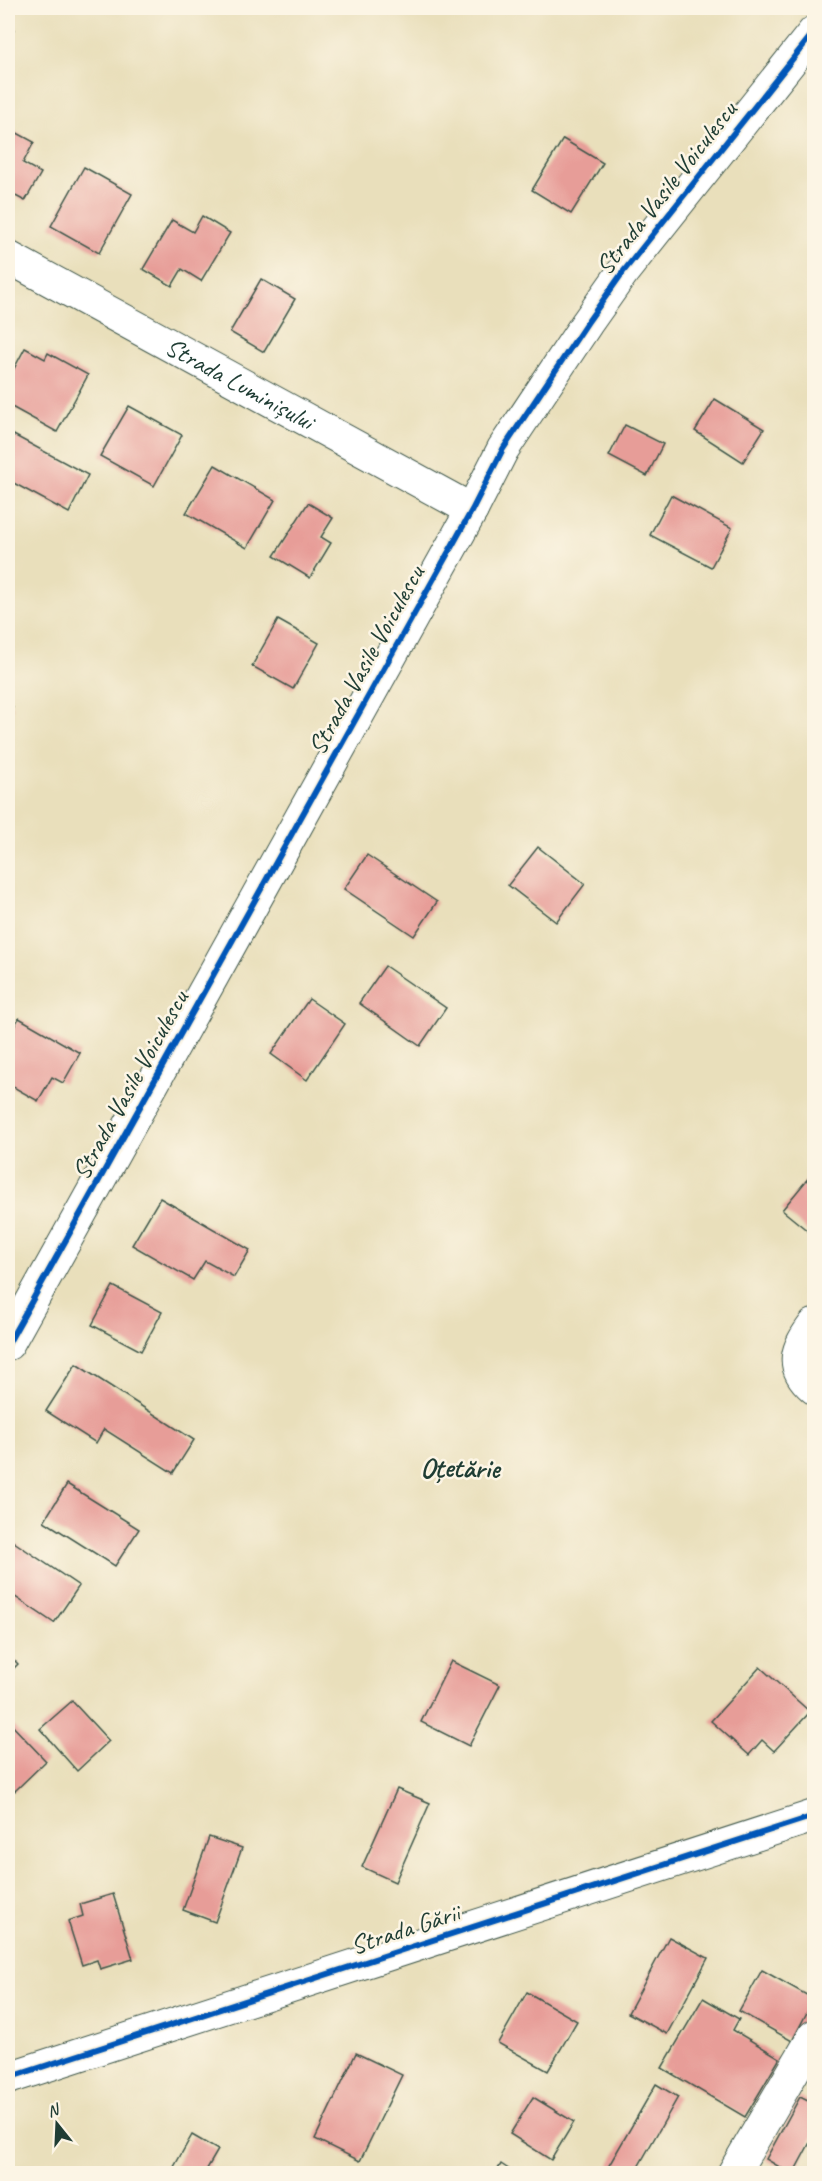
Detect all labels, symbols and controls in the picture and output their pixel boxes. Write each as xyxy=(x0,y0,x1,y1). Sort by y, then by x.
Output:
street label: Strada Vasile Voiculescu xyxy=(588,94,745,281)
street label: Strada Luminișului xyxy=(160,330,322,439)
street label: Strada Vasile Voiculescu xyxy=(300,558,432,760)
street label: Strada Vasile Voiculescu xyxy=(64,983,196,1185)
district label: Oțetărie xyxy=(420,1450,502,1485)
street label: Strada Gării xyxy=(346,1895,467,1962)
north arrow xyxy=(27,2094,87,2154)
text: N xyxy=(45,2099,63,2122)

